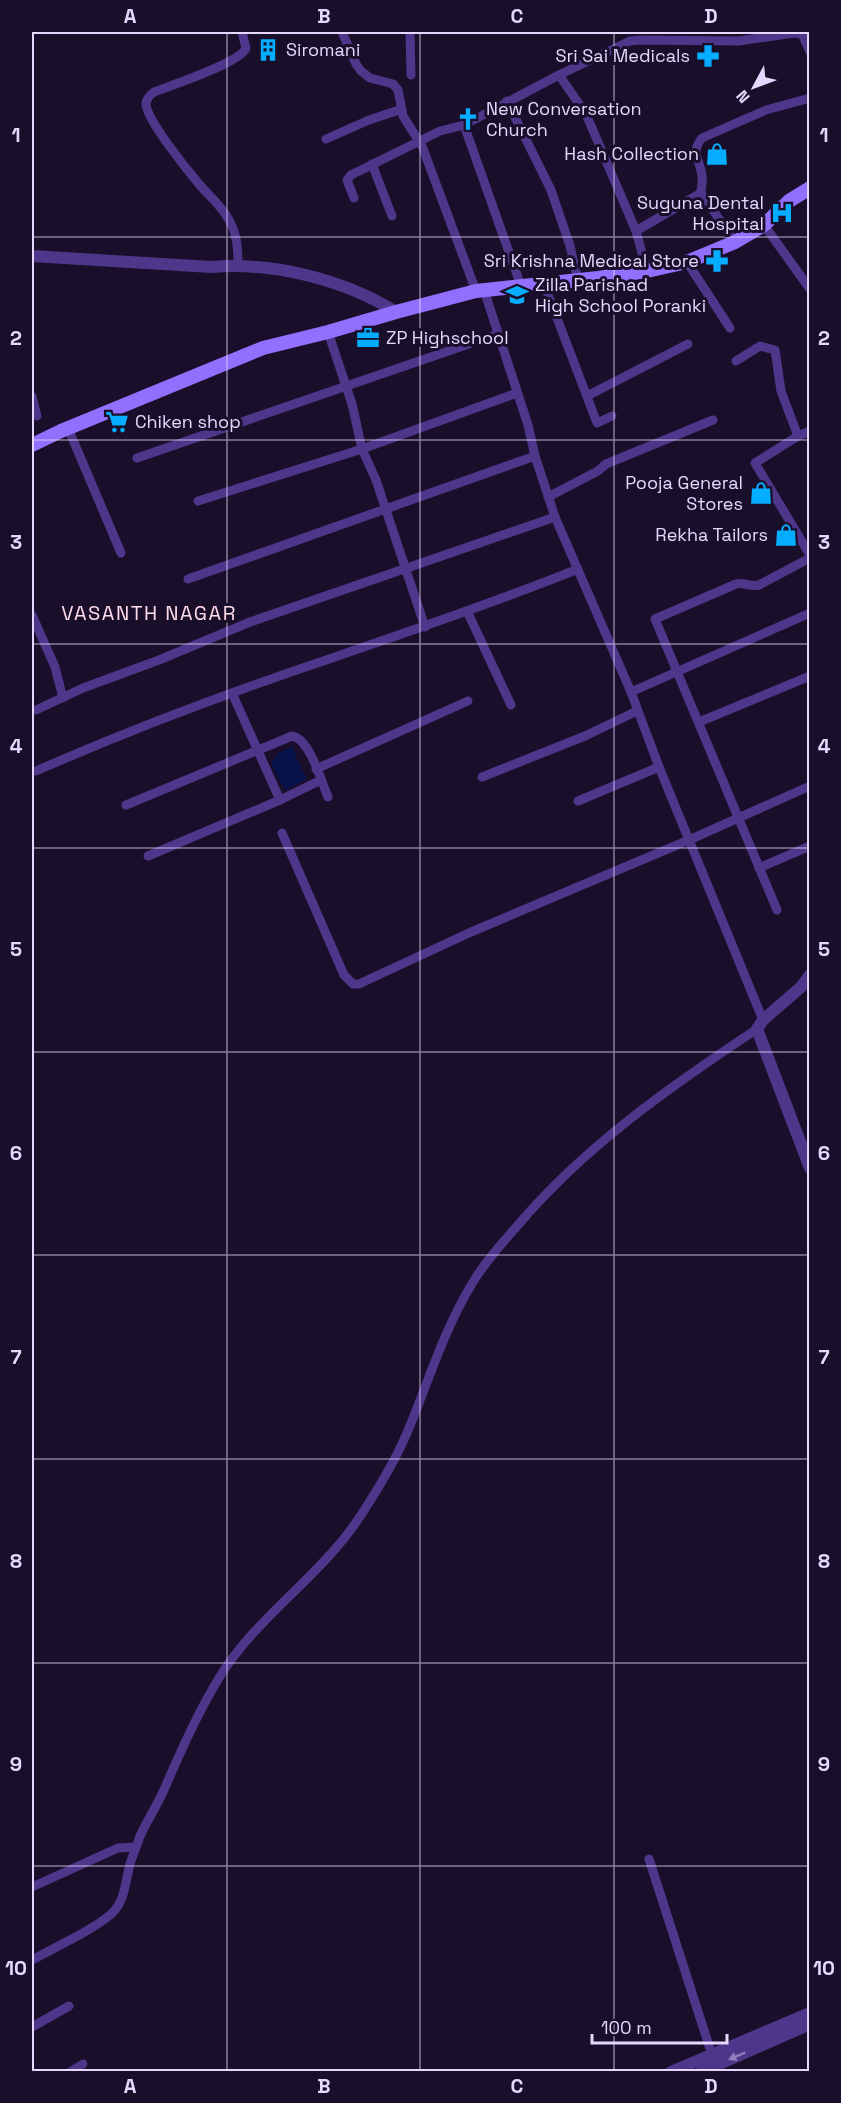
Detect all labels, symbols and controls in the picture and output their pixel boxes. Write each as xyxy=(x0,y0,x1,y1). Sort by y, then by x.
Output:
text: A xyxy=(124,3,137,29)
text: B xyxy=(317,3,331,29)
text: C xyxy=(511,3,524,29)
text: D xyxy=(704,3,718,29)
building icon: Siromani xyxy=(255,37,281,63)
place label: Siromani xyxy=(286,38,360,61)
pharmacy icon: Sri Sai Medicals xyxy=(695,43,721,69)
place label: Sri Sai Medicals xyxy=(555,44,690,67)
north arrow xyxy=(724,57,784,117)
text: N xyxy=(732,86,755,107)
place label: New Conversation Church xyxy=(486,97,642,141)
church icon: New Conversation Church xyxy=(455,106,481,132)
text: 1 xyxy=(11,122,21,148)
text: 1 xyxy=(819,122,829,148)
shop icon: Hash Collection xyxy=(704,141,730,167)
place label: Hash Collection xyxy=(564,142,699,165)
place label: Suguna Dental Hospital xyxy=(637,191,764,235)
hospital icon: Suguna Dental Hospital xyxy=(769,200,795,226)
pharmacy icon: Sri Krishna Medical Store xyxy=(704,248,730,274)
place label: Sri Krishna Medical Store xyxy=(484,249,699,272)
place label: Zilla Parishad High School Poranki xyxy=(535,273,706,317)
school or university icon: Zilla Parishad High School Poranki xyxy=(504,282,530,308)
text: 2 xyxy=(10,325,22,351)
office icon: ZP Highschool xyxy=(355,325,381,351)
text: 2 xyxy=(818,325,830,351)
place label: ZP Highschool xyxy=(386,326,509,349)
supermarket icon: Chiken shop xyxy=(104,409,130,435)
place label: Chiken shop xyxy=(135,410,241,433)
place label: Pooja General Stores xyxy=(625,471,743,515)
shop icon: Pooja General Stores xyxy=(748,480,774,506)
shop icon: Rekha Tailors xyxy=(773,522,799,548)
place label: Rekha Tailors xyxy=(655,523,768,546)
text: 3 xyxy=(10,529,22,555)
text: 3 xyxy=(818,529,830,555)
district label: VASANTH NAGAR xyxy=(61,600,237,626)
text: 4 xyxy=(10,733,23,759)
text: 4 xyxy=(818,733,831,759)
text: 5 xyxy=(10,936,22,962)
text: 5 xyxy=(818,936,830,962)
text: 6 xyxy=(10,1140,22,1166)
text: 6 xyxy=(818,1140,830,1166)
text: 7 xyxy=(10,1344,22,1370)
text: 7 xyxy=(818,1344,830,1370)
text: 8 xyxy=(10,1548,22,1574)
text: 8 xyxy=(818,1548,830,1574)
text: 9 xyxy=(10,1751,22,1777)
text: 9 xyxy=(818,1751,830,1777)
text: 10 xyxy=(5,1955,27,1981)
text: 10 xyxy=(813,1955,835,1981)
scale bar xyxy=(592,2007,727,2045)
text: 100 m xyxy=(601,2016,652,2039)
one-way arrow xyxy=(728,2052,746,2061)
text: A xyxy=(124,2073,137,2099)
text: B xyxy=(317,2073,331,2099)
text: C xyxy=(511,2073,524,2099)
text: D xyxy=(704,2073,718,2099)

